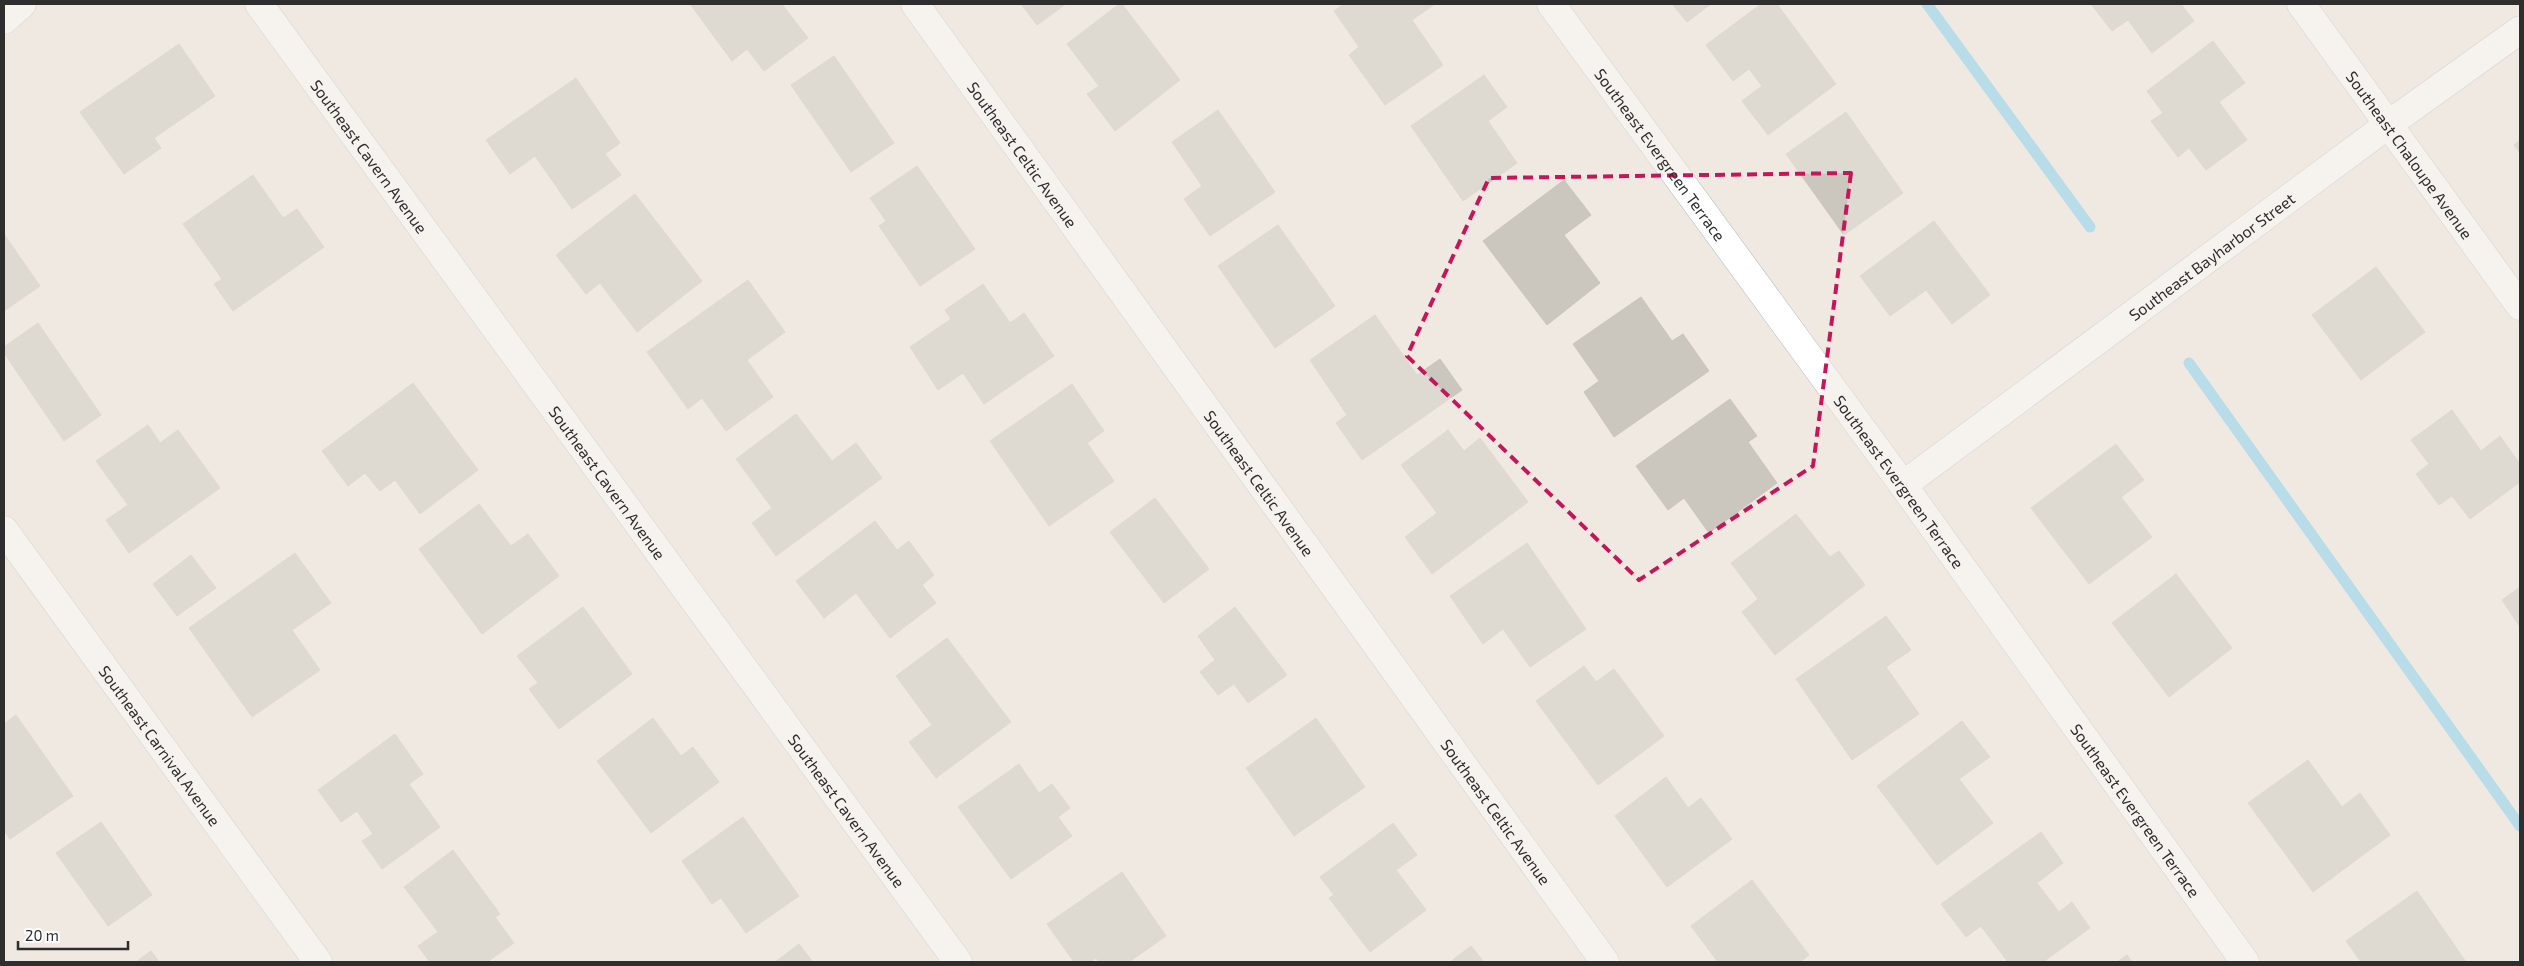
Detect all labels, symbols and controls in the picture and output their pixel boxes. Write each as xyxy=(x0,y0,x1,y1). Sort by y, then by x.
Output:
street label: Southeast Evergreen Terrace xyxy=(1591,64,1730,244)
street label: Southeast Chaloupe Avenue xyxy=(2343,67,2477,242)
street label: Southeast Cavern Avenue xyxy=(308,75,432,236)
street label: Southeast Celtic Avenue xyxy=(964,78,1082,231)
street label: Southeast Bayharbor Street xyxy=(2125,188,2298,324)
street label: Southeast Evergreen Terrace xyxy=(1831,391,1969,571)
street label: Southeast Cavern Avenue xyxy=(546,402,670,563)
street label: Southeast Celtic Avenue xyxy=(1201,406,1319,559)
street label: Southeast Carnival Avenue xyxy=(96,661,225,829)
street label: Southeast Evergreen Terrace xyxy=(2067,720,2205,901)
street label: Southeast Cavern Avenue xyxy=(785,730,910,891)
street label: Southeast Celtic Avenue xyxy=(1438,735,1555,888)
scale bar xyxy=(18,918,128,950)
text: 20 m xyxy=(25,926,59,944)

